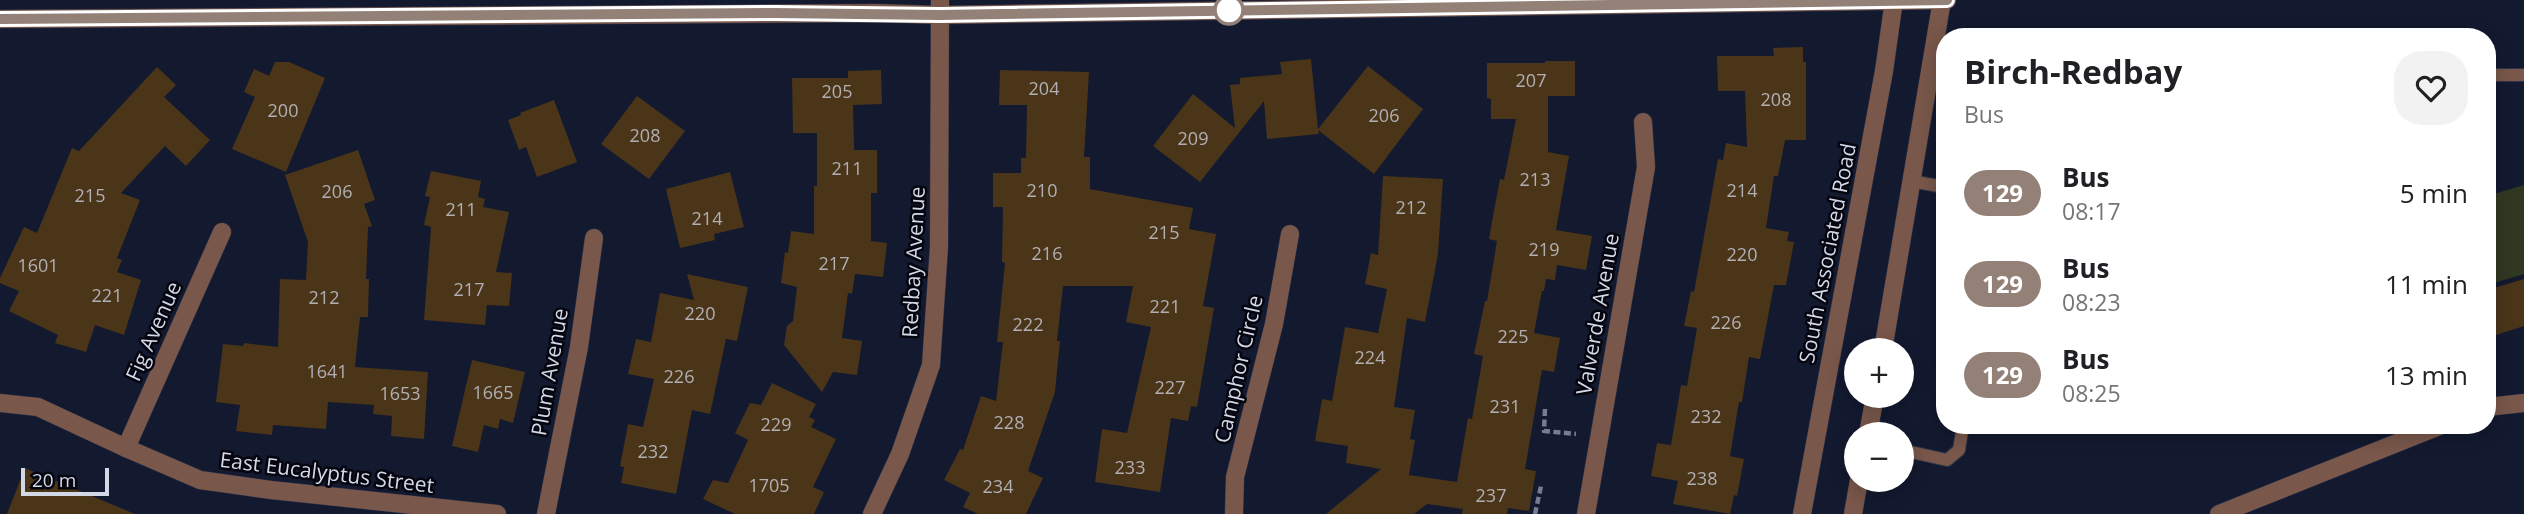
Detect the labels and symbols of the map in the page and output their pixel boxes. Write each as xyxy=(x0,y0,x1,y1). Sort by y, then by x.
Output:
unlabelled marker xyxy=(1214,0,1244,25)
house number: 207 xyxy=(1516,68,1546,92)
house number: 204 xyxy=(1029,76,1059,100)
house number: 205 xyxy=(822,79,852,103)
house number: 208 xyxy=(1761,87,1791,111)
house number: 200 xyxy=(268,98,298,122)
house number: 206 xyxy=(1369,103,1399,127)
house number: 208 xyxy=(630,123,660,147)
house number: 209 xyxy=(1178,126,1208,150)
street label: South Associated Road xyxy=(1792,141,1862,365)
house number: 211 xyxy=(832,156,862,180)
house number: 213 xyxy=(1520,167,1550,191)
house number: 210 xyxy=(1027,178,1057,202)
house number: 214 xyxy=(1727,178,1757,202)
house number: 206 xyxy=(322,179,352,203)
house number: 215 xyxy=(75,183,105,207)
street label: Redbay Avenue xyxy=(895,186,931,338)
house number: 212 xyxy=(1396,195,1426,219)
house number: 211 xyxy=(446,197,476,221)
house number: 214 xyxy=(692,206,722,230)
house number: 215 xyxy=(1149,220,1179,244)
street label: Valverde Avenue xyxy=(1569,231,1625,397)
house number: 219 xyxy=(1529,237,1559,261)
house number: 216 xyxy=(1032,241,1062,265)
house number: 220 xyxy=(1727,242,1757,266)
house number: 217 xyxy=(819,251,849,275)
house number: 1601 xyxy=(17,253,59,277)
street label: Fig Avenue xyxy=(119,277,187,385)
house number: 217 xyxy=(454,277,484,301)
house number: 221 xyxy=(92,283,122,307)
house number: 212 xyxy=(309,285,339,309)
street label: Camphor Circle xyxy=(1207,292,1269,446)
house number: 221 xyxy=(1150,294,1180,318)
house number: 220 xyxy=(685,301,715,325)
street label: Plum Avenue xyxy=(524,306,574,438)
house number: 226 xyxy=(1711,310,1741,334)
house number: 222 xyxy=(1013,312,1043,336)
house number: 225 xyxy=(1498,324,1528,348)
house number: 224 xyxy=(1355,345,1385,369)
house number: 1641 xyxy=(306,359,348,383)
house number: 226 xyxy=(664,364,694,388)
house number: 227 xyxy=(1155,375,1185,399)
house number: 1665 xyxy=(472,380,514,404)
house number: 1653 xyxy=(379,381,421,405)
house number: 231 xyxy=(1490,394,1520,418)
house number: 232 xyxy=(1691,404,1721,428)
house number: 228 xyxy=(994,410,1024,434)
house number: 229 xyxy=(761,412,791,436)
house number: 232 xyxy=(638,439,668,463)
street label: East Eucalyptus Street xyxy=(218,445,436,499)
house number: 233 xyxy=(1115,455,1145,479)
scale bar xyxy=(21,465,108,497)
house number: 238 xyxy=(1687,466,1717,490)
house number: 1705 xyxy=(748,473,790,497)
house number: 234 xyxy=(983,474,1013,498)
house number: 237 xyxy=(1476,483,1506,507)

